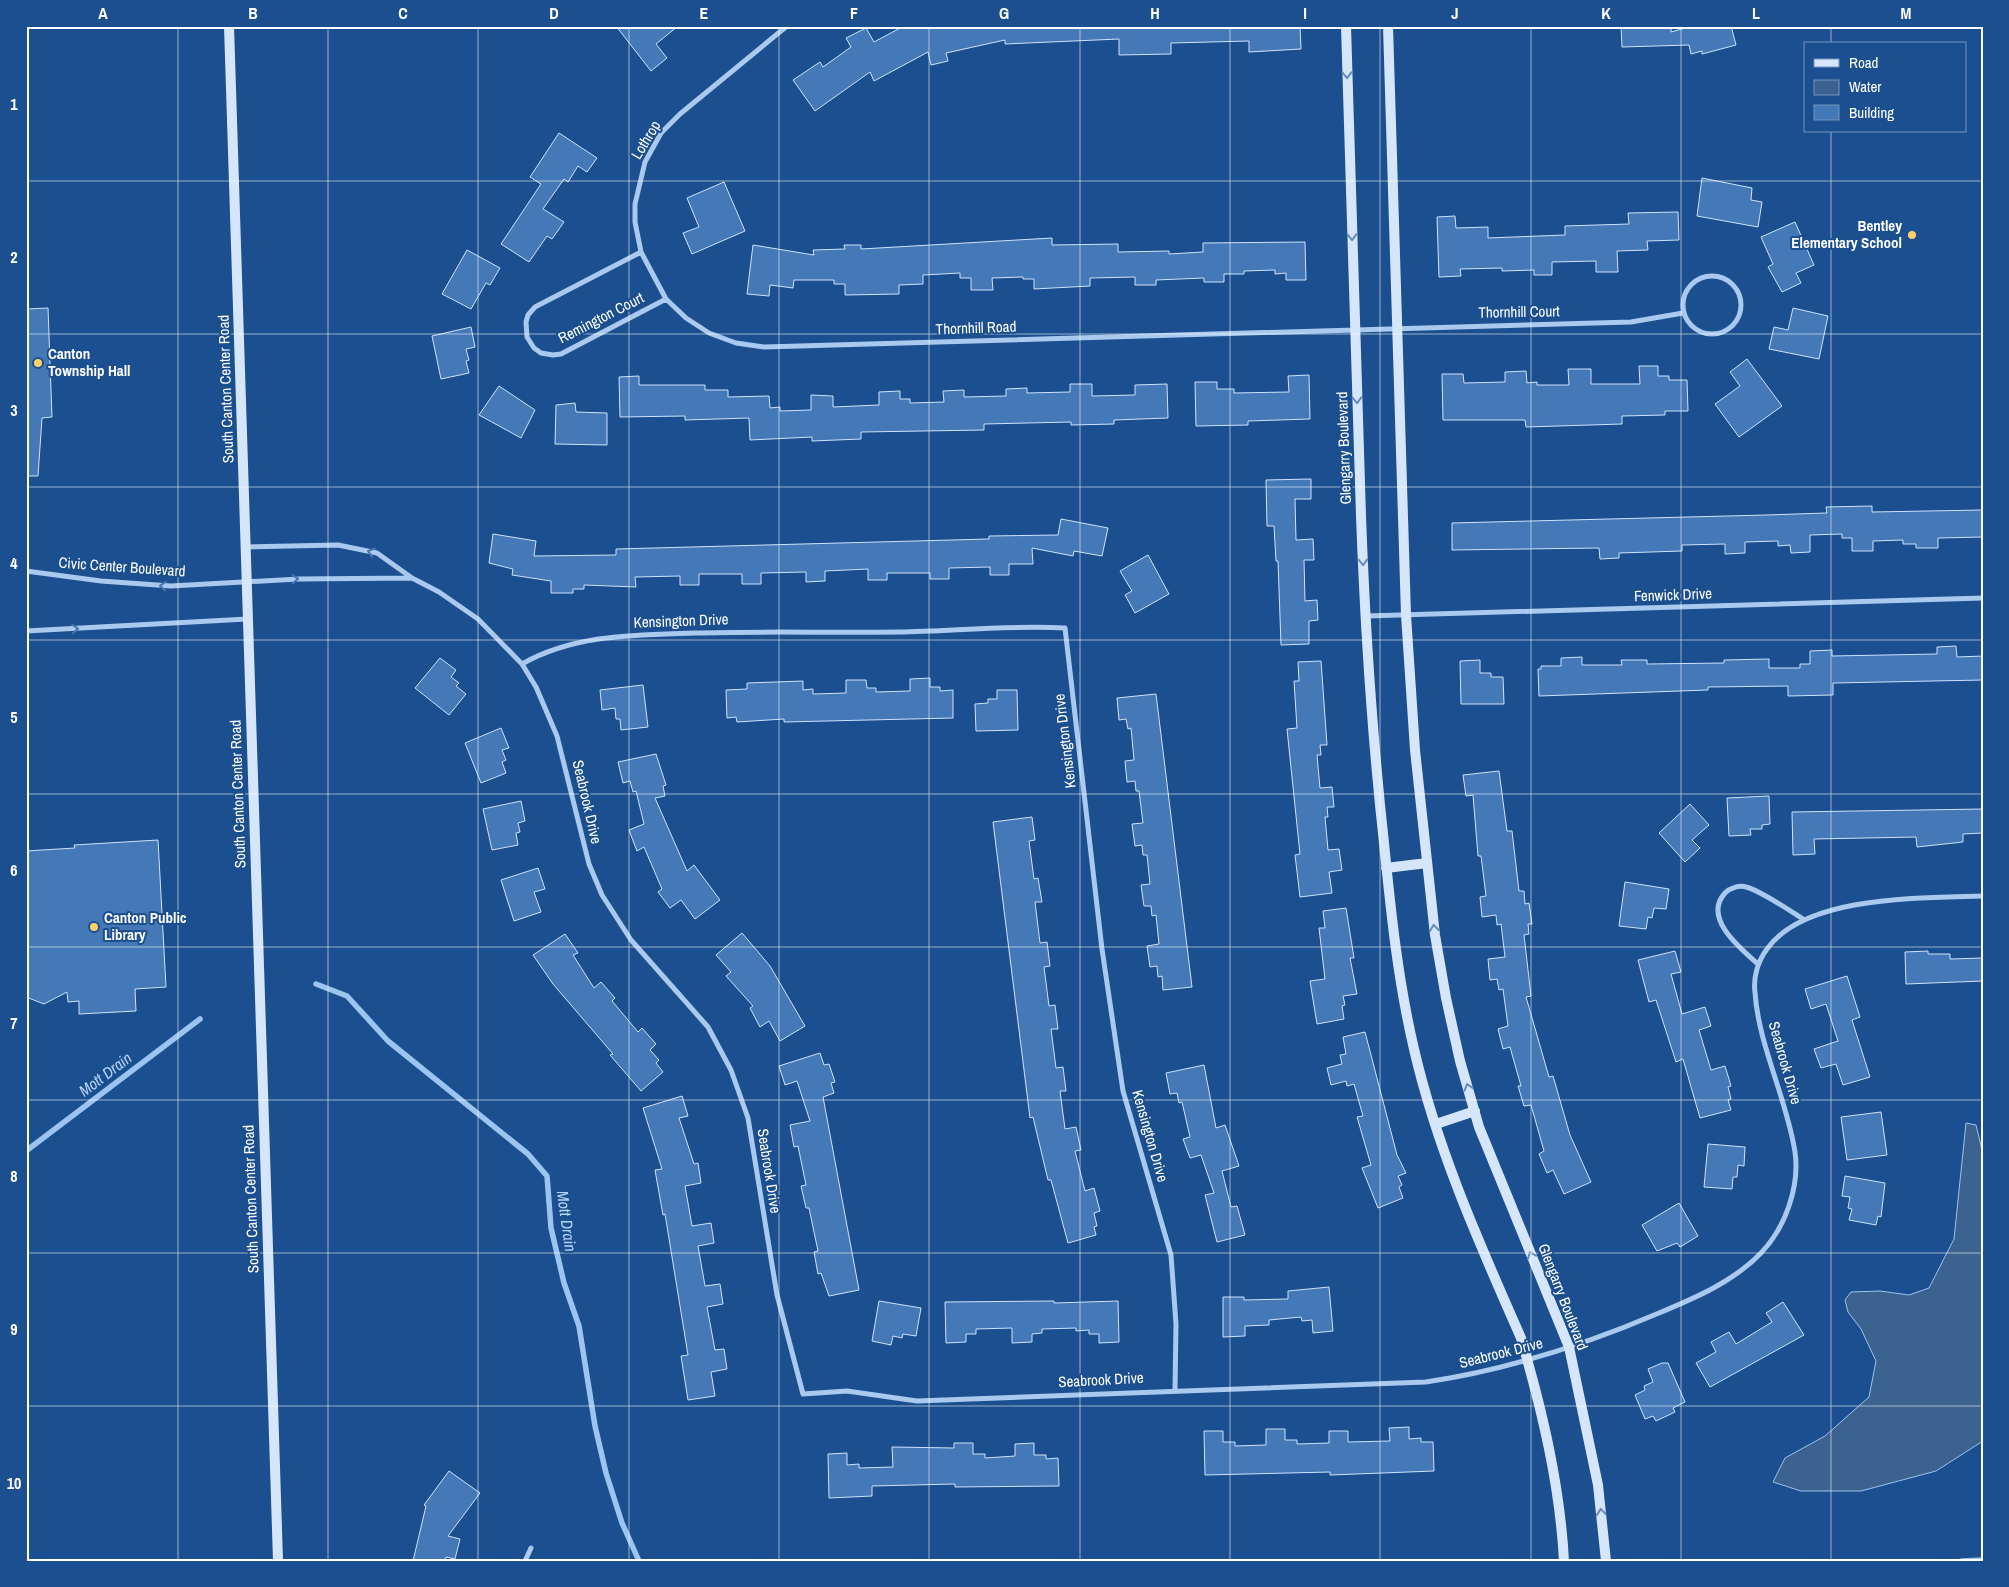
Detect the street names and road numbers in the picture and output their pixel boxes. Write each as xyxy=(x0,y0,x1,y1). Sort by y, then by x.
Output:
street label: Lothrop xyxy=(626,116,665,163)
street label: Remington Court xyxy=(554,287,648,348)
street label: Thornhill Court xyxy=(1478,300,1560,323)
street label: South Canton Center Road xyxy=(212,315,239,464)
street label: Thornhill Road xyxy=(935,316,1017,339)
street label: Glengarry Boulevard xyxy=(1331,391,1356,505)
street label: Civic Center Boulevard xyxy=(58,552,186,581)
street label: Fenwick Drive xyxy=(1634,583,1712,606)
street label: Kensington Drive xyxy=(633,608,729,633)
street label: Kensington Drive xyxy=(1048,692,1081,790)
street label: South Canton Center Road xyxy=(224,720,251,869)
street label: Seabrook Drive xyxy=(568,758,607,846)
street label: Seabrook Drive xyxy=(1764,1019,1807,1107)
street label: Kensington Drive xyxy=(1127,1087,1174,1185)
street label: South Canton Center Road xyxy=(237,1125,264,1274)
street label: Seabrook Drive xyxy=(752,1127,787,1215)
street label: Glengarry Boulevard xyxy=(1533,1240,1593,1353)
street label: Seabrook Drive xyxy=(1457,1332,1545,1373)
street label: Seabrook Drive xyxy=(1058,1367,1144,1392)

